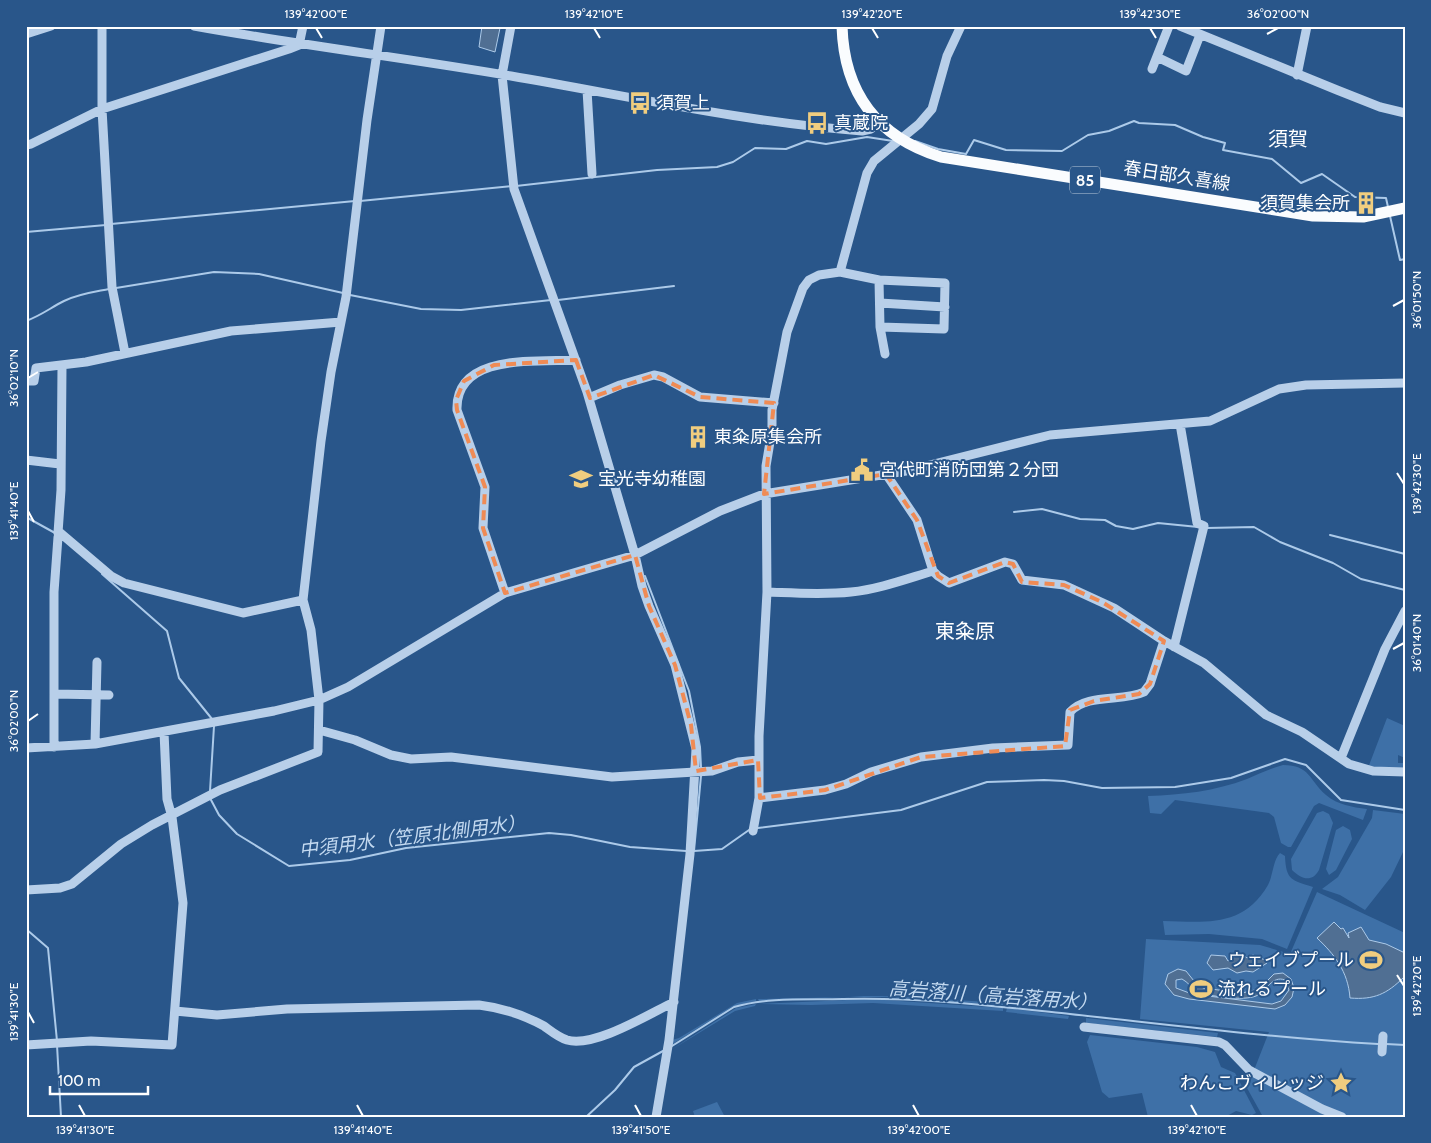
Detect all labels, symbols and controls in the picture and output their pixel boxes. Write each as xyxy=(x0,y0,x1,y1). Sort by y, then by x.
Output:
text: 139°42'00"E xyxy=(285,6,348,21)
text: 139°42'10"E xyxy=(565,6,624,21)
text: 139°42'20"E xyxy=(842,6,903,21)
text: 139°42'30"E xyxy=(1119,6,1181,21)
text: 36°02'00"N xyxy=(1247,6,1309,21)
bus stop icon: 須賀上 xyxy=(627,90,653,116)
place label: 須賀上 xyxy=(656,92,710,114)
bus stop icon: 真蔵院 xyxy=(804,110,830,136)
place label: 真蔵院 xyxy=(834,112,888,134)
district label: 須賀 xyxy=(1268,127,1308,151)
street label: 春日部久喜線 xyxy=(1122,157,1232,195)
road number: 85 xyxy=(1070,166,1100,194)
building icon: 須賀集会所 xyxy=(1353,190,1379,216)
place label: 須賀集会所 xyxy=(1260,192,1350,214)
text: 36°01'50"N xyxy=(1409,271,1424,329)
text: 36°02'10"N xyxy=(6,349,21,407)
building icon: 東粂原集会所 xyxy=(685,424,711,450)
place label: 東粂原集会所 xyxy=(714,426,822,448)
text: 139°42'30"E xyxy=(1409,453,1424,515)
public building icon: 宮代町消防団第２分団 xyxy=(849,457,875,483)
place label: 宮代町消防団第２分団 xyxy=(879,459,1059,481)
school or university icon: 宝光寺幼稚園 xyxy=(568,466,594,492)
place label: 宝光寺幼稚園 xyxy=(598,468,706,490)
text: 139°41'40"E xyxy=(6,481,21,540)
text: 36°01'40"N xyxy=(1409,614,1424,672)
district label: 東粂原 xyxy=(935,619,995,643)
text: 36°02'00"N xyxy=(6,690,21,752)
water label: 中須用水（笠原北側用水） xyxy=(298,811,527,862)
sports icon: ウェイブプール xyxy=(1358,947,1384,973)
place label: ウェイブプール xyxy=(1228,949,1354,971)
text: 139°42'20"E xyxy=(1409,955,1424,1016)
sports icon: 流れるプール xyxy=(1188,976,1214,1002)
water label: 高岩落川（高岩落用水） xyxy=(888,977,1098,1014)
place label: 流れるプール xyxy=(1218,978,1326,1000)
text: 139°41'30"E xyxy=(6,982,21,1041)
scale bar xyxy=(50,1063,148,1095)
place icon: わんこヴィレッジ xyxy=(1328,1070,1354,1096)
text: 100 m xyxy=(58,1072,100,1090)
place label: わんこヴィレッジ xyxy=(1180,1072,1324,1094)
text: 139°41'30"E xyxy=(56,1122,115,1137)
text: 139°41'40"E xyxy=(334,1122,393,1137)
text: 139°41'50"E xyxy=(612,1122,671,1137)
text: 139°42'00"E xyxy=(888,1122,951,1137)
text: 139°42'10"E xyxy=(1168,1122,1227,1137)

